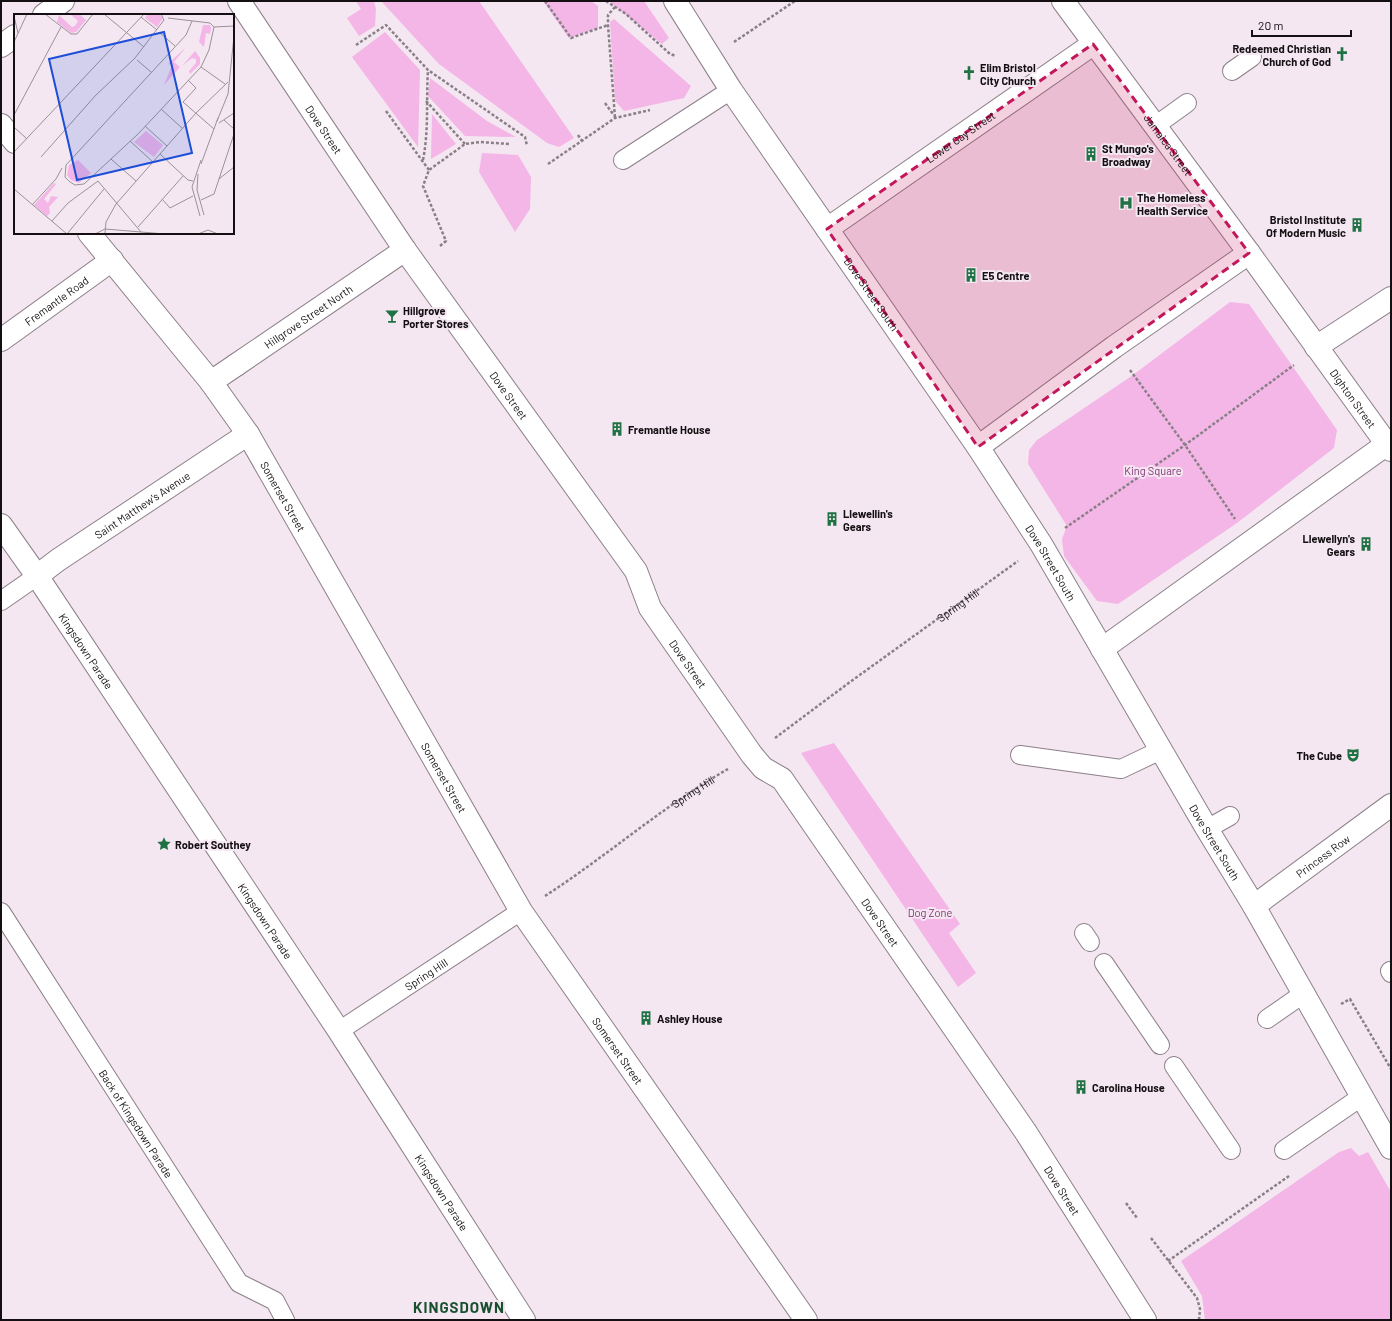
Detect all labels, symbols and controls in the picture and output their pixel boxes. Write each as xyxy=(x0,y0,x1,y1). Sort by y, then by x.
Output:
scale bar xyxy=(1252,12,1351,38)
inset map xyxy=(14,14,234,234)
text: 20 m xyxy=(1258,18,1284,32)
place label: Redeemed Christian Church of God xyxy=(1232,42,1331,68)
church icon: Redeemed Christian Church of God xyxy=(1334,46,1350,62)
place label: Elim Bristol City Church xyxy=(980,61,1036,87)
church icon: Elim Bristol City Church xyxy=(961,65,977,81)
street label: Dove Street xyxy=(304,102,345,156)
street label: Lower Gay Street xyxy=(923,108,997,165)
street label: Jamaica Street xyxy=(1142,111,1196,178)
place label: St Mungo's Broadway xyxy=(1102,142,1154,168)
building icon: St Mungo's Broadway xyxy=(1083,146,1099,162)
place label: The Homeless Health Service xyxy=(1137,191,1208,217)
hospital icon: The Homeless Health Service xyxy=(1118,195,1134,211)
place label: Bristol Institute Of Modern Music xyxy=(1266,213,1346,239)
building icon: Bristol Institute Of Modern Music xyxy=(1349,217,1365,233)
street label: Dove Street South xyxy=(842,255,902,333)
building icon: E5 Centre xyxy=(963,267,979,283)
place label: E5 Centre xyxy=(982,269,1030,282)
street label: Fremantle Road xyxy=(22,273,91,328)
street label: Hillgrove Street North xyxy=(261,281,354,351)
place label: Hillgrove Porter Stores xyxy=(403,304,469,330)
bar icon: Hillgrove Porter Stores xyxy=(384,308,400,324)
street label: Dighton Street xyxy=(1328,366,1379,430)
street label: Dove Street xyxy=(488,369,531,422)
building icon: Fremantle House xyxy=(609,421,625,437)
place label: Fremantle House xyxy=(628,423,711,436)
street label: Somerset Street xyxy=(258,459,309,534)
park label: King Square xyxy=(1124,464,1182,477)
street label: Saint Matthew's Avenue xyxy=(92,468,192,541)
place label: Llewellin's Gears xyxy=(843,507,893,533)
building icon: Llewellin's Gears xyxy=(824,511,840,527)
street label: Dove Street South xyxy=(1024,522,1079,603)
place label: Llewellyn's Gears xyxy=(1302,532,1355,558)
building icon: Llewellyn's Gears xyxy=(1358,536,1374,552)
street label: Spring Hill xyxy=(934,585,981,624)
street label: Kingsdown Parade xyxy=(57,610,116,691)
street label: Dove Street xyxy=(667,637,710,690)
street label: Somerset Street xyxy=(419,740,470,815)
theatre icon: The Cube xyxy=(1345,747,1361,763)
place label: The Cube xyxy=(1296,749,1342,762)
street label: Spring Hill xyxy=(669,772,716,810)
street label: Dove Street South xyxy=(1187,802,1243,882)
street label: Princess Row xyxy=(1293,831,1352,880)
place icon: Robert Southey xyxy=(156,836,172,852)
place label: Robert Southey xyxy=(175,838,251,851)
street label: Kingsdown Parade xyxy=(236,880,296,961)
street label: Dove Street xyxy=(860,895,902,949)
park label: Dog Zone xyxy=(908,906,952,919)
street label: Spring Hill xyxy=(402,955,450,993)
building icon: Ashley House xyxy=(638,1010,654,1026)
place label: Ashley House xyxy=(657,1012,723,1025)
street label: Somerset Street xyxy=(590,1014,646,1086)
street label: Back of Kingsdown Parade xyxy=(97,1067,176,1180)
building icon: Carolina House xyxy=(1073,1079,1089,1095)
place label: Carolina House xyxy=(1092,1081,1165,1094)
street label: Kingsdown Parade xyxy=(413,1152,472,1233)
street label: Dove Street xyxy=(1042,1163,1083,1217)
district label: KINGSDOWN xyxy=(413,1298,505,1316)

